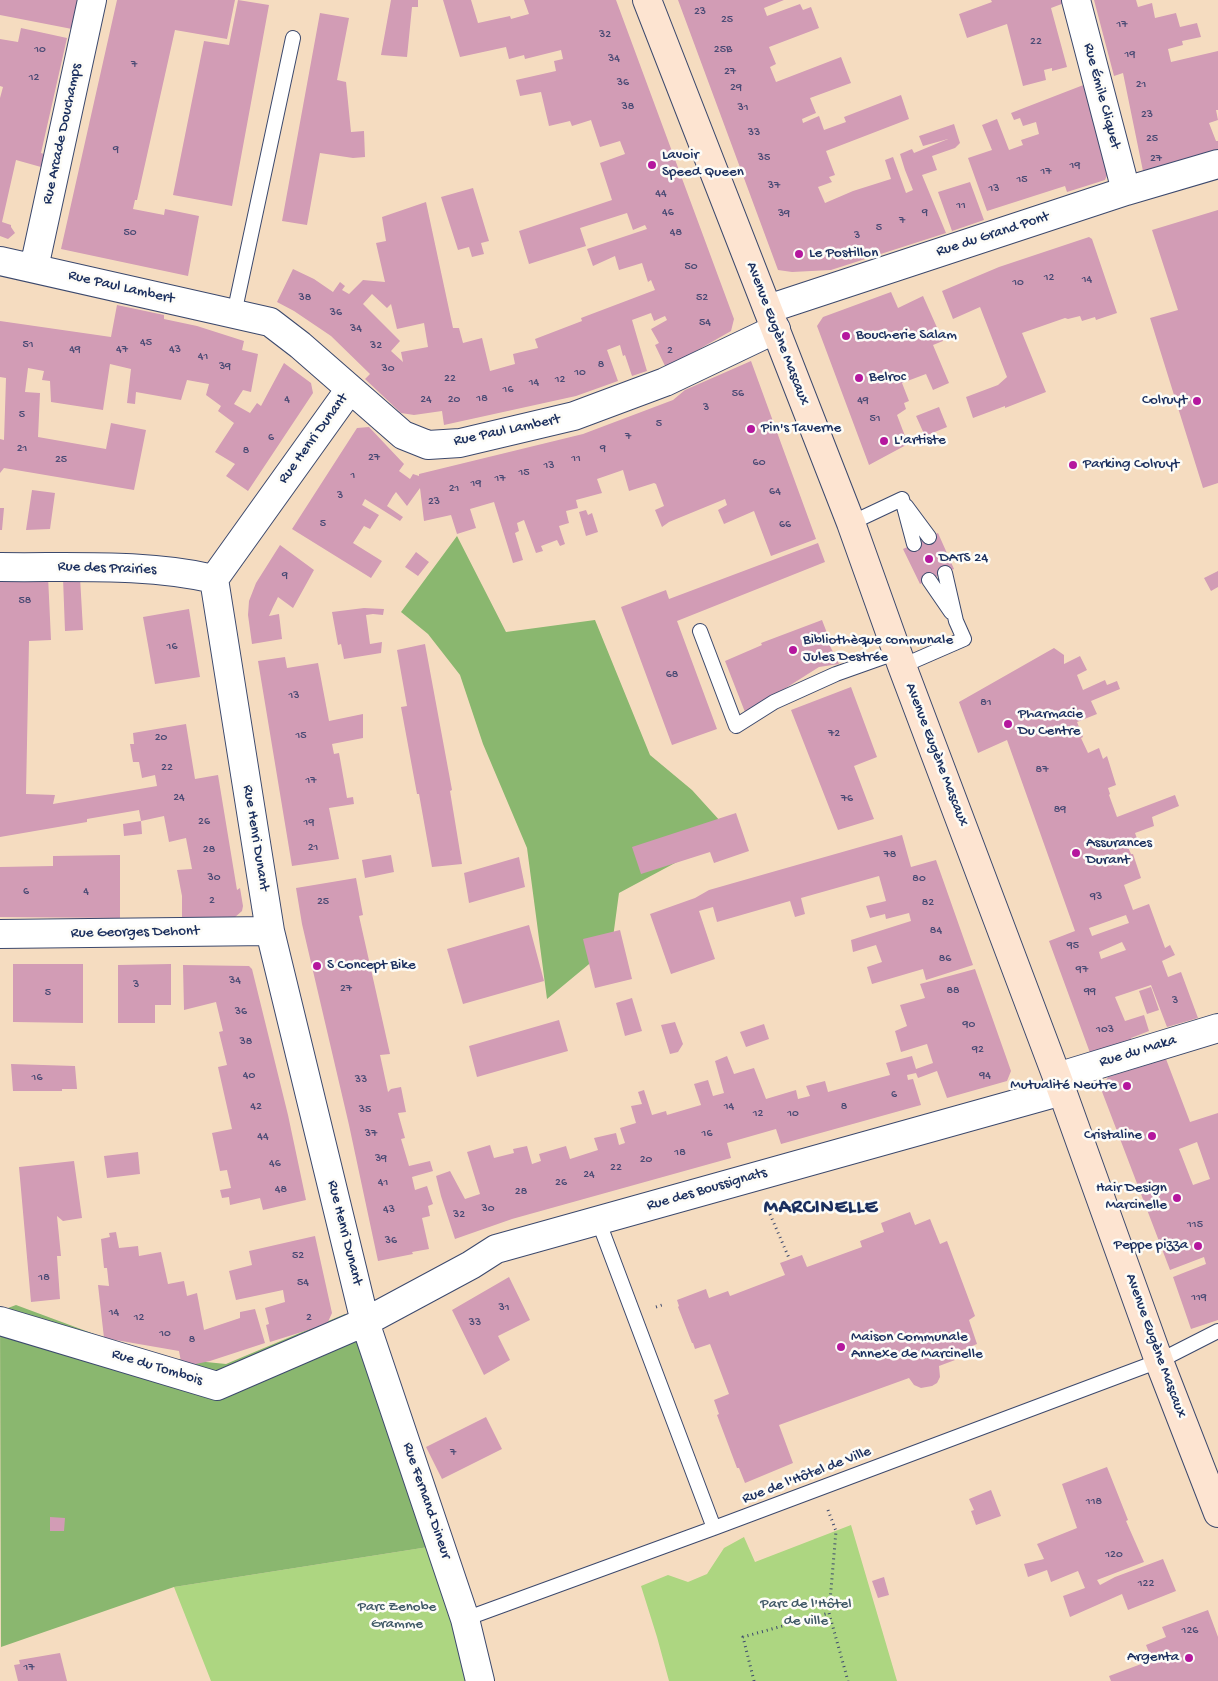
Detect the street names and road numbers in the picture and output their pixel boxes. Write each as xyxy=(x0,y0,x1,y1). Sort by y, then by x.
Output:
street label: Rue Émile Cliquet xyxy=(1078,41,1124,151)
street label: Rue Arcade Douchamps xyxy=(39,62,87,206)
street label: Rue du Grand Pont xyxy=(934,208,1052,262)
street label: Avenue Eugène Mascaux xyxy=(741,260,813,408)
street label: Rue Paul Lambert xyxy=(66,267,176,309)
street label: Rue Henri Dunant xyxy=(275,390,353,488)
street label: Rue Paul Lambert xyxy=(452,411,562,451)
street label: Rue des Prairies xyxy=(57,558,157,580)
street label: Avenue Eugène Mascaux xyxy=(900,681,972,829)
street label: Rue Henri Dunant xyxy=(238,784,272,892)
street label: Rue Georges Dehont xyxy=(71,923,199,943)
street label: Rue du Maka xyxy=(1097,1032,1179,1072)
street label: Rue des Boussignats xyxy=(645,1164,769,1216)
street label: Rue Henri Dunant xyxy=(322,1179,366,1287)
street label: Avenue Eugène Mascaux xyxy=(1120,1271,1190,1421)
street label: Rue du Tombois xyxy=(109,1346,205,1390)
street label: Rue Fernand Dineur xyxy=(398,1440,454,1562)
street label: Rue de l'Hôtel de Ville xyxy=(740,1443,874,1509)

